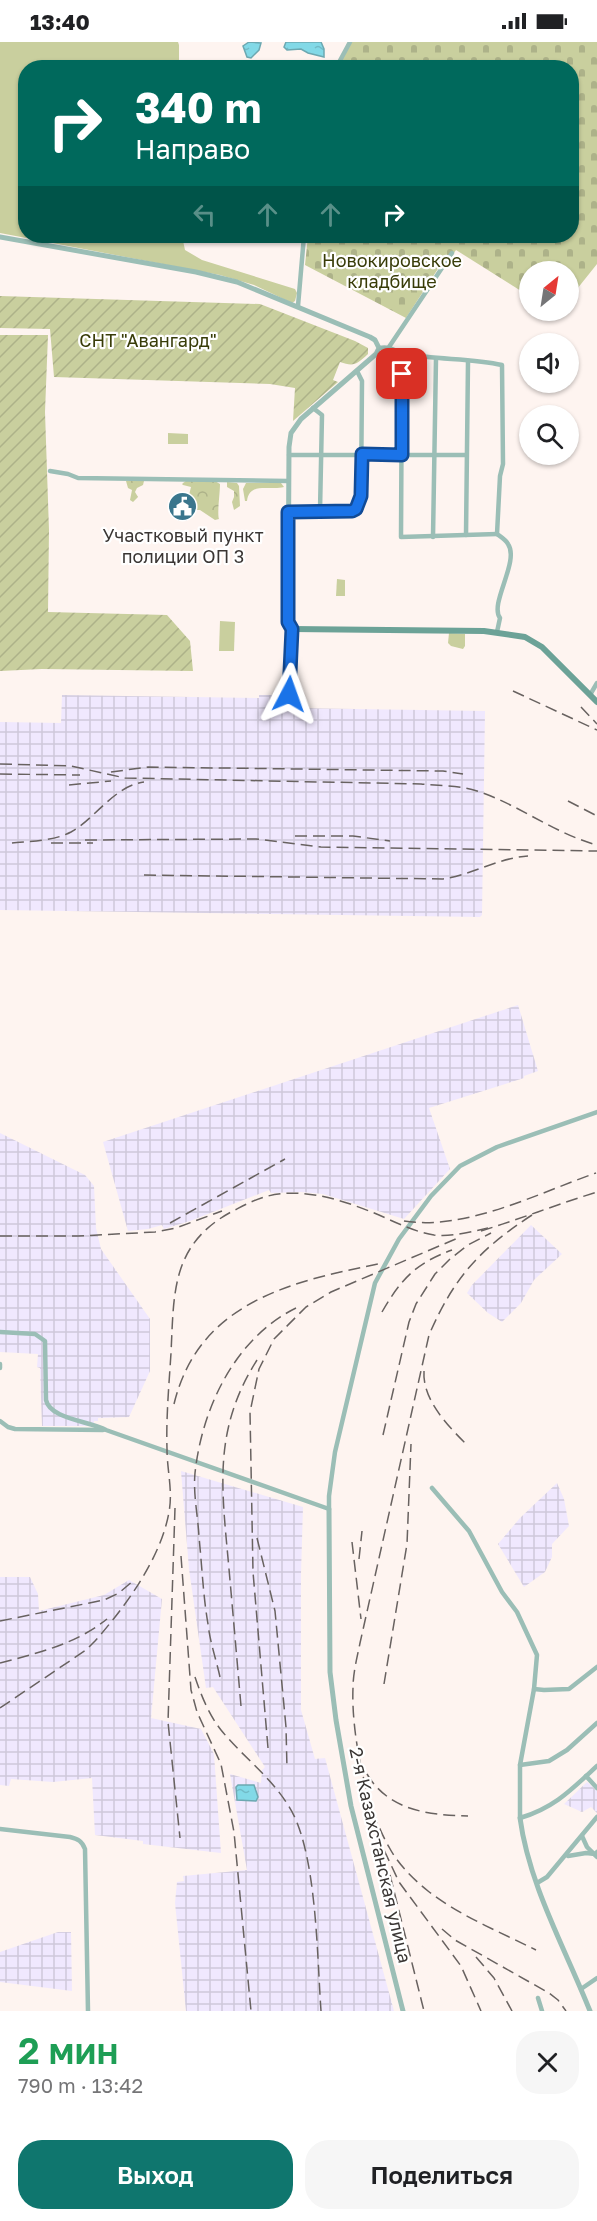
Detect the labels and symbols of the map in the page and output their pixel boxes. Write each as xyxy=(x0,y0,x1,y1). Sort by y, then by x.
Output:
park label: Новокировское кладбище xyxy=(322,249,462,292)
north arrow xyxy=(519,261,579,321)
park label: СНТ "Авангард" xyxy=(79,329,217,351)
pin xyxy=(376,348,427,399)
public building icon: Участковый пункт полиции ОП 3 xyxy=(167,490,199,522)
place label: Участковый пункт полиции ОП 3 xyxy=(102,524,264,567)
position arrow xyxy=(257,662,321,726)
street label: 2-я Казахстанская улица xyxy=(345,1745,417,1965)

